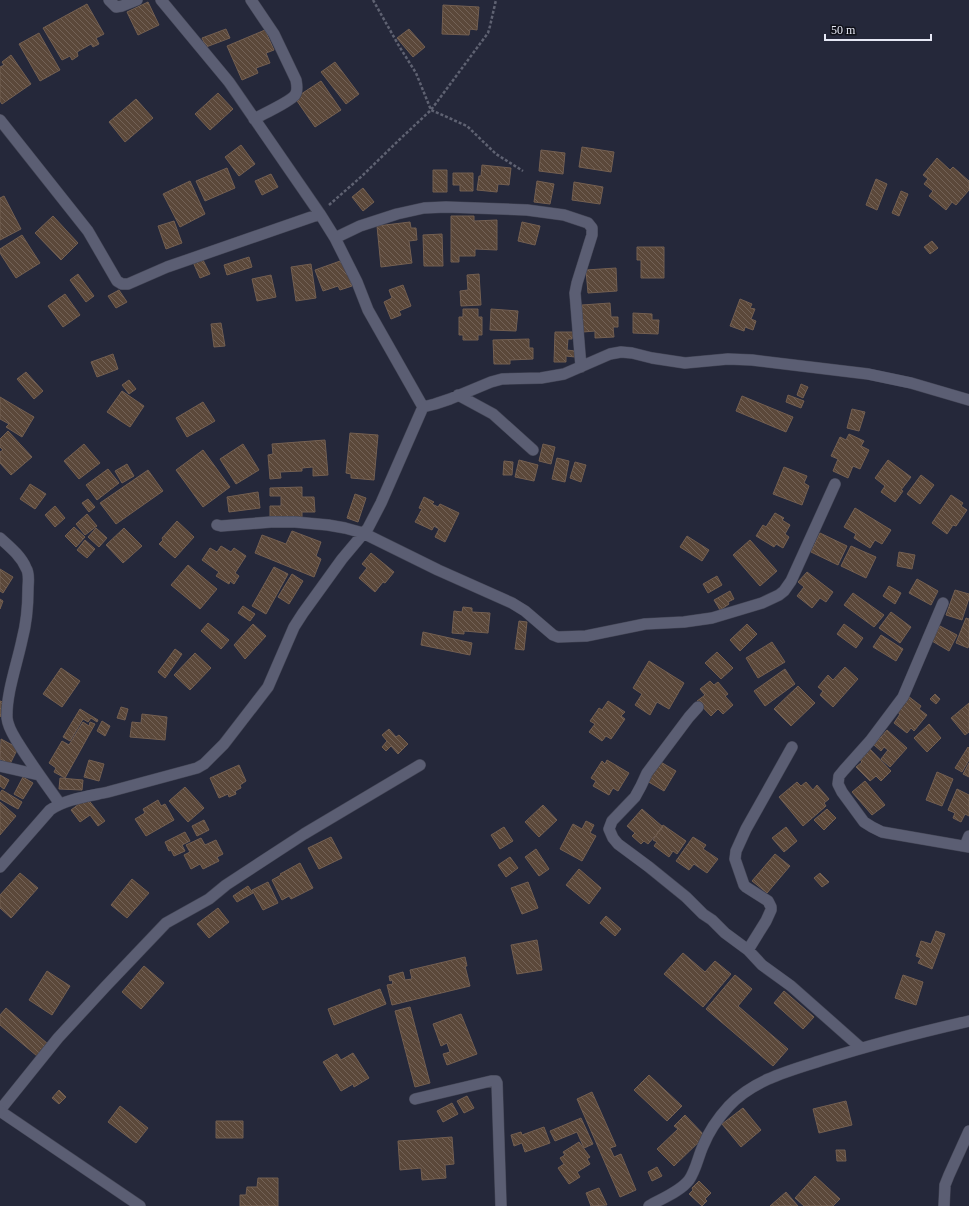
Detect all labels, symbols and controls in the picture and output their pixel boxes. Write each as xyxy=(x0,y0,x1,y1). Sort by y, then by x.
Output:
scale bar xyxy=(825,16,931,42)
text: 50 m xyxy=(831,23,856,37)

